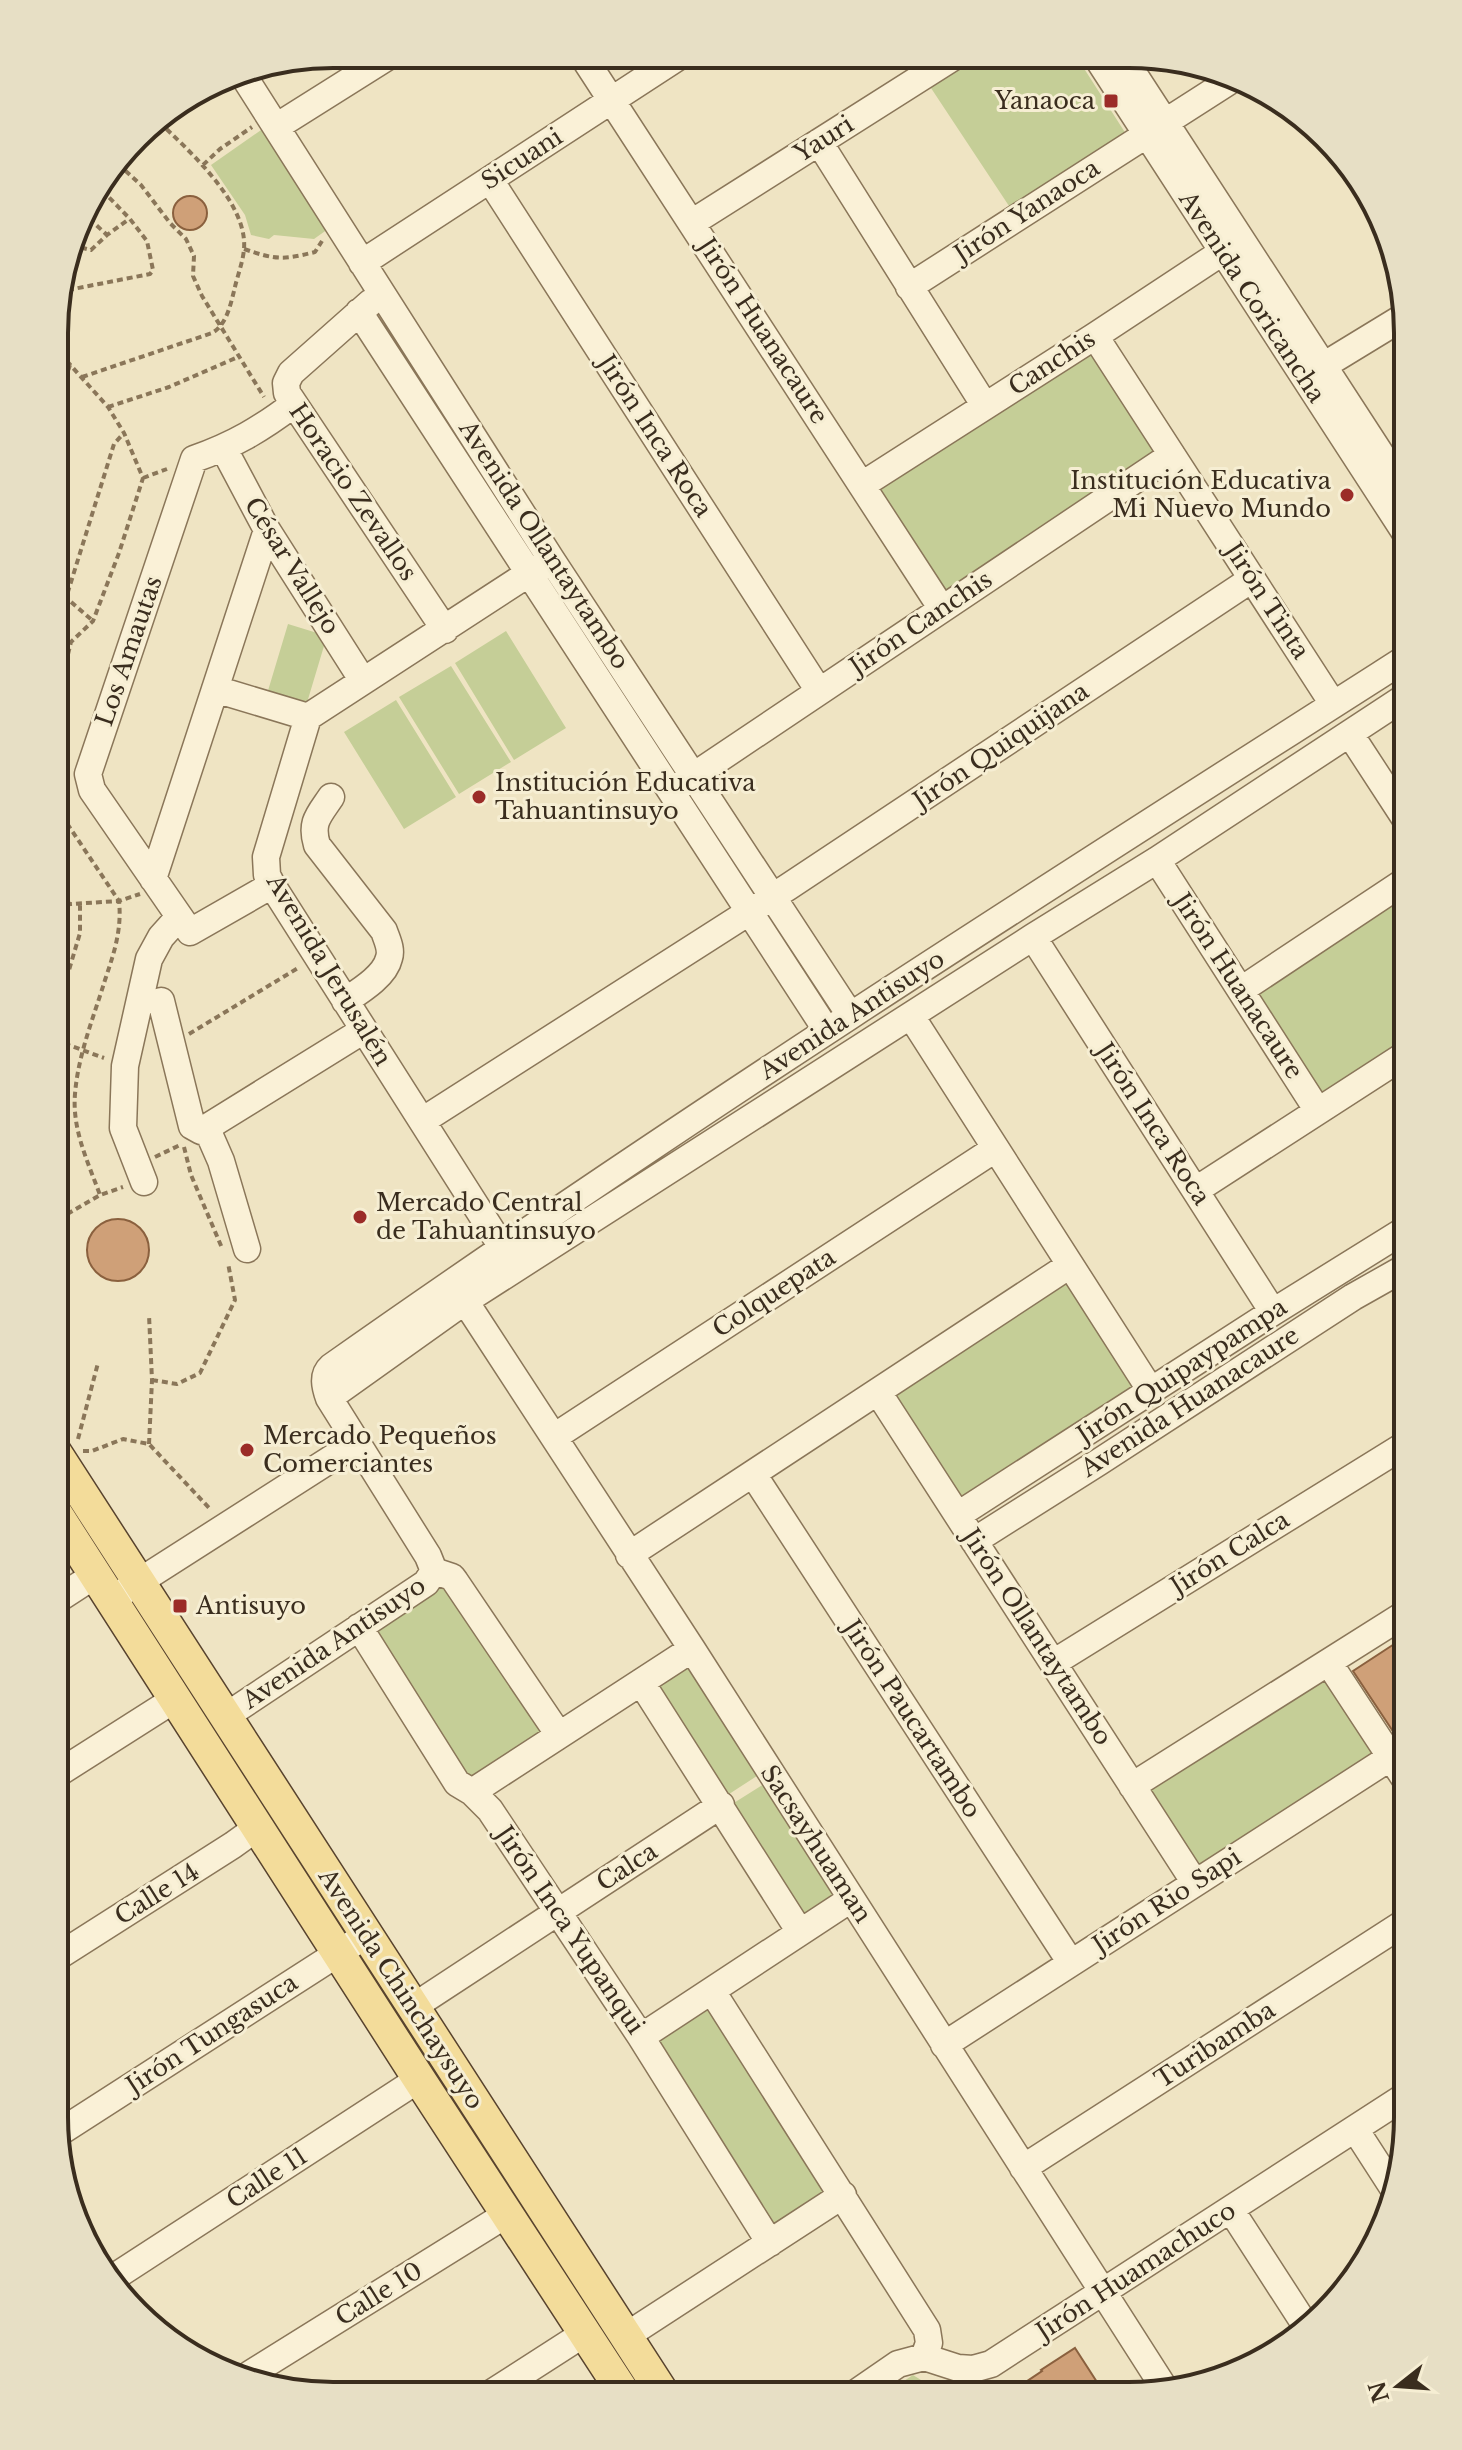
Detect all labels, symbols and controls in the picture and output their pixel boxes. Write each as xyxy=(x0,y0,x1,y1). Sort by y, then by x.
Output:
place label: Yanaoca xyxy=(994,86,1096,115)
marker: Yanaoca xyxy=(1102,92,1120,110)
street label: Yauri xyxy=(788,109,859,168)
street label: Sicuani xyxy=(476,122,568,195)
street label: Jirón Yanaoca xyxy=(946,153,1105,270)
street label: Avenida Coricancha xyxy=(1173,185,1332,408)
street label: Jirón Huanacaure xyxy=(691,230,834,429)
street label: Canchis xyxy=(1003,324,1101,401)
street label: Jirón Inca Roca xyxy=(591,347,719,523)
street label: Horacio Zevallos xyxy=(283,398,423,586)
street label: Avenida Ollantaytambo xyxy=(453,414,636,674)
place label: Institución Educativa Mi Nuevo Mundo xyxy=(1070,466,1332,523)
marker: Institución Educativa Mi Nuevo Mundo xyxy=(1338,486,1356,504)
street label: César Vallejo xyxy=(239,492,346,640)
street label: Jirón Tinta xyxy=(1218,535,1316,665)
street label: Jirón Canchis xyxy=(842,564,997,682)
street label: Los Amautas xyxy=(89,572,168,730)
street label: Jirón Quiquijana xyxy=(905,676,1094,817)
place label: Institución Educativa Tahuantinsuyo xyxy=(495,768,756,825)
marker: Institución Educativa Tahuantinsuyo xyxy=(470,788,488,806)
street label: Avenida Jerusalén xyxy=(260,868,398,1071)
street label: Jirón Huanacaure xyxy=(1166,885,1309,1084)
street label: Avenida Antisuyo xyxy=(753,944,950,1086)
street label: Jirón Inca Roca xyxy=(1089,1035,1217,1211)
place label: Mercado Central de Tahuantinsuyo xyxy=(376,1188,596,1245)
marker: Mercado Central de Tahuantinsuyo xyxy=(351,1208,369,1226)
street label: Colquepata xyxy=(707,1242,841,1343)
street label: Jirón Quipaypampa xyxy=(1069,1292,1293,1451)
street label: Avenida Huanacaure xyxy=(1074,1320,1304,1483)
place label: Mercado Pequeños Comerciantes xyxy=(263,1421,497,1478)
marker: Mercado Pequeños Comerciantes xyxy=(238,1441,256,1459)
street label: Jirón Calca xyxy=(1163,1504,1295,1602)
street label: Jirón Ollantaytambo xyxy=(955,1521,1118,1750)
street label: Avenida Antisuyo xyxy=(236,1571,431,1715)
place label: Antisuyo xyxy=(195,1591,306,1620)
marker: Antisuyo xyxy=(171,1597,189,1615)
street label: Jirón Paucartambo xyxy=(836,1612,987,1823)
street label: Sacsayhuaman xyxy=(755,1760,878,1928)
street label: Jirón Inca Yupanqui xyxy=(488,1818,651,2039)
street label: Calca xyxy=(591,1836,663,1897)
street label: Jirón Rio Sapi xyxy=(1085,1842,1246,1961)
street label: Calle 14 xyxy=(109,1856,204,1931)
street label: Avenida Chinchaysuyo xyxy=(312,1862,490,2114)
street label: Jirón Tungasuca xyxy=(118,1967,303,2101)
street label: Turibamba xyxy=(1149,1995,1281,2094)
street label: Calle 11 xyxy=(221,2141,312,2214)
street label: Jirón Huamachuco xyxy=(1028,2195,1241,2348)
street label: Calle 10 xyxy=(330,2256,427,2331)
north arrow xyxy=(1358,2346,1438,2426)
text: N xyxy=(1363,2378,1395,2406)

